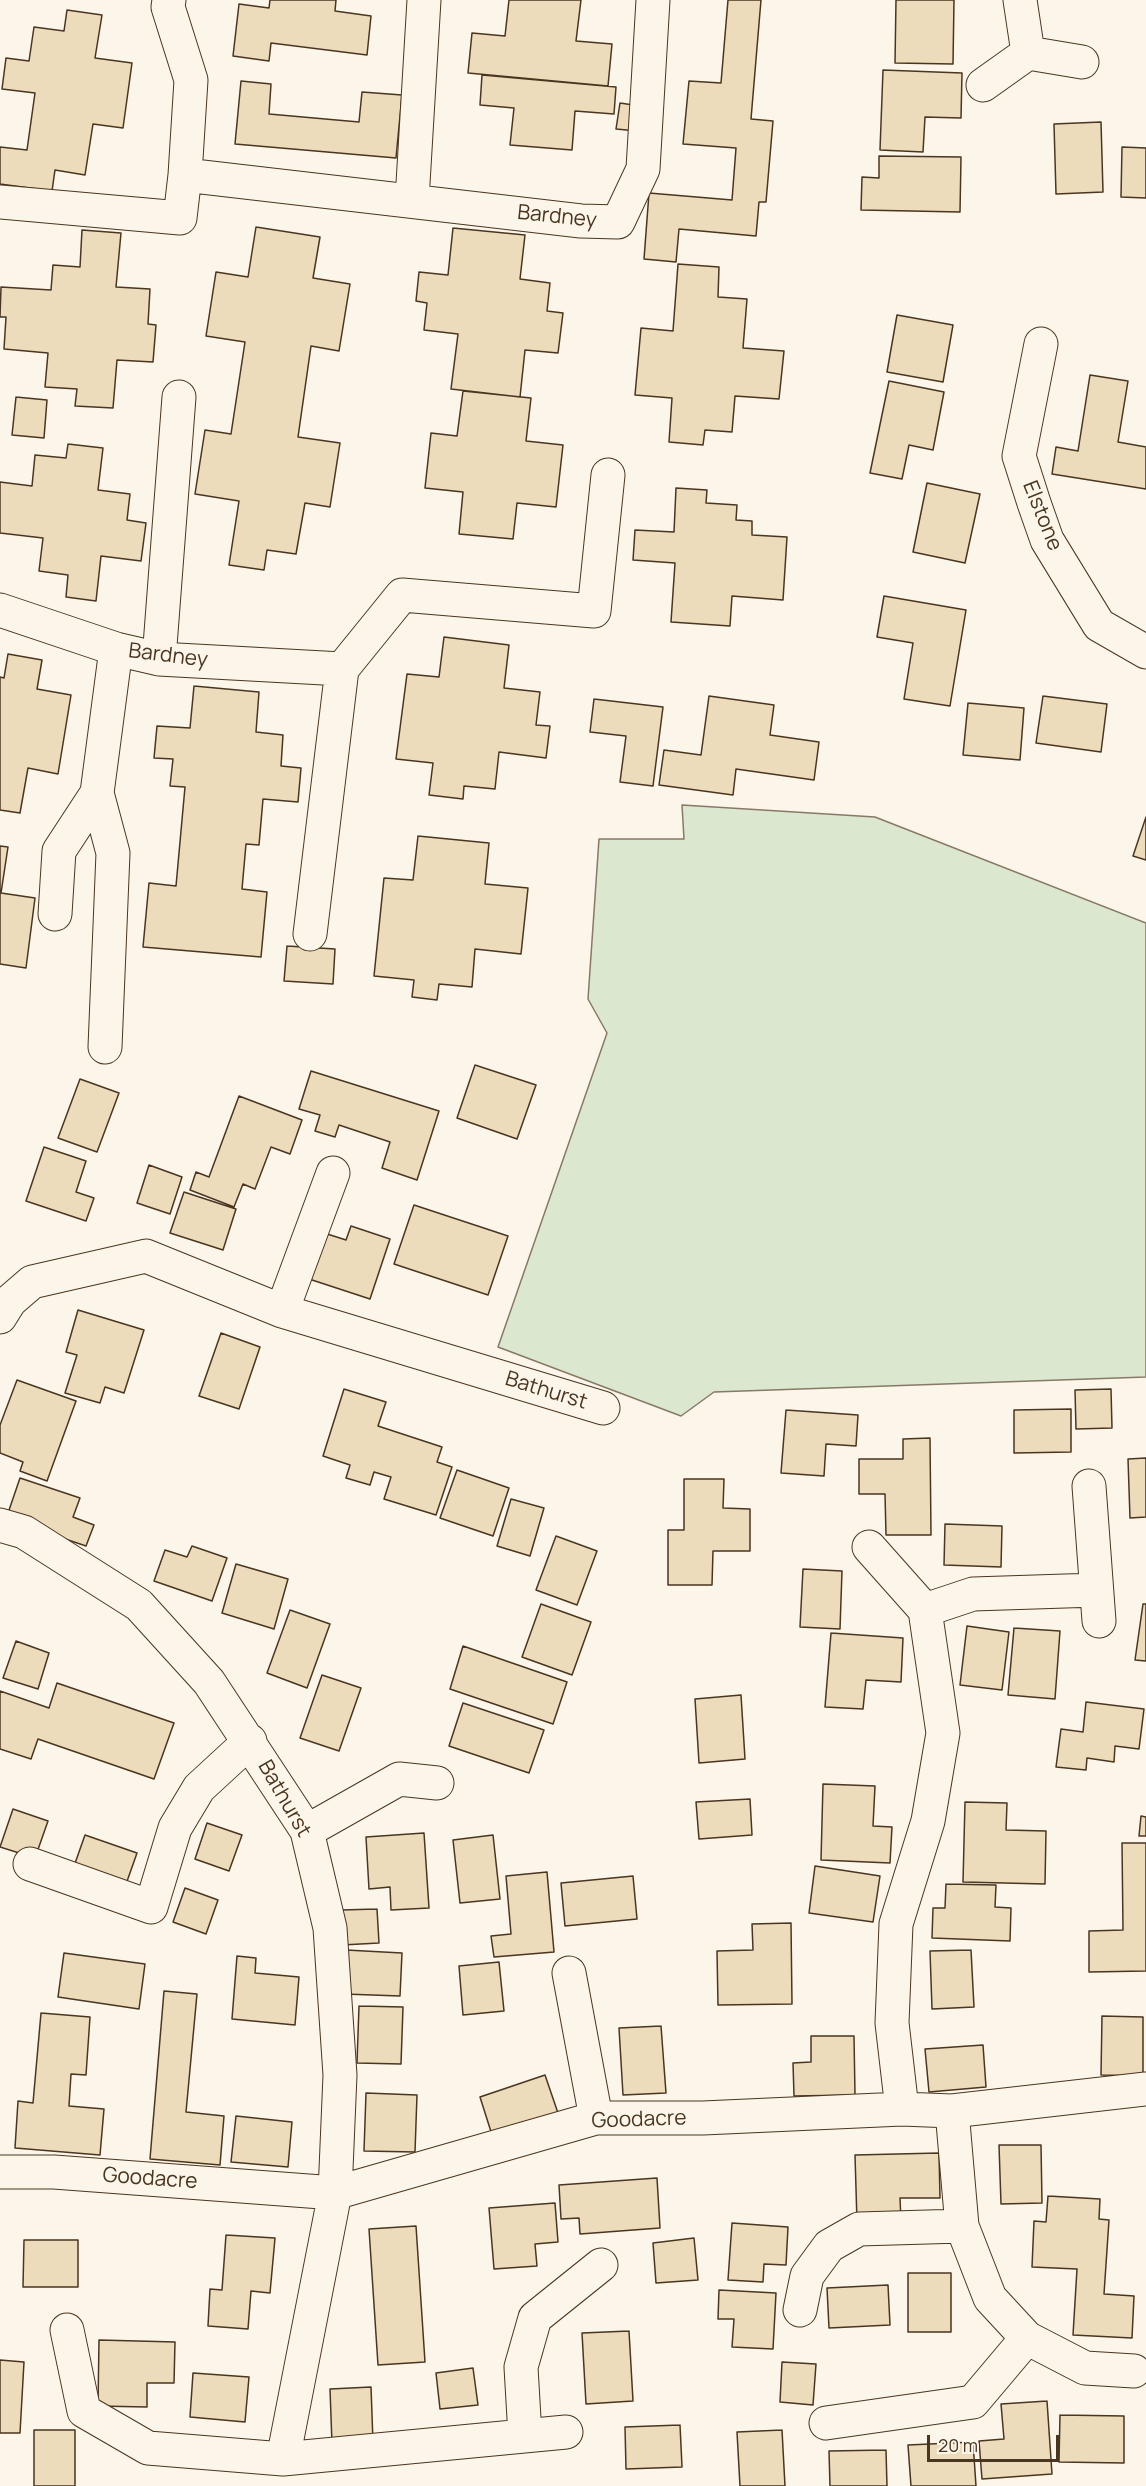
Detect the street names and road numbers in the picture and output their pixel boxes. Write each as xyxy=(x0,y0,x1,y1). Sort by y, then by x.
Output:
street label: Bardney xyxy=(516,200,598,234)
street label: Elstone xyxy=(1017,477,1067,555)
street label: Bardney xyxy=(127,639,209,673)
street label: Bathurst xyxy=(502,1367,590,1415)
street label: Bathurst xyxy=(252,1756,316,1842)
street label: Goodacre xyxy=(591,2106,687,2134)
street label: Goodacre xyxy=(102,2163,198,2195)

